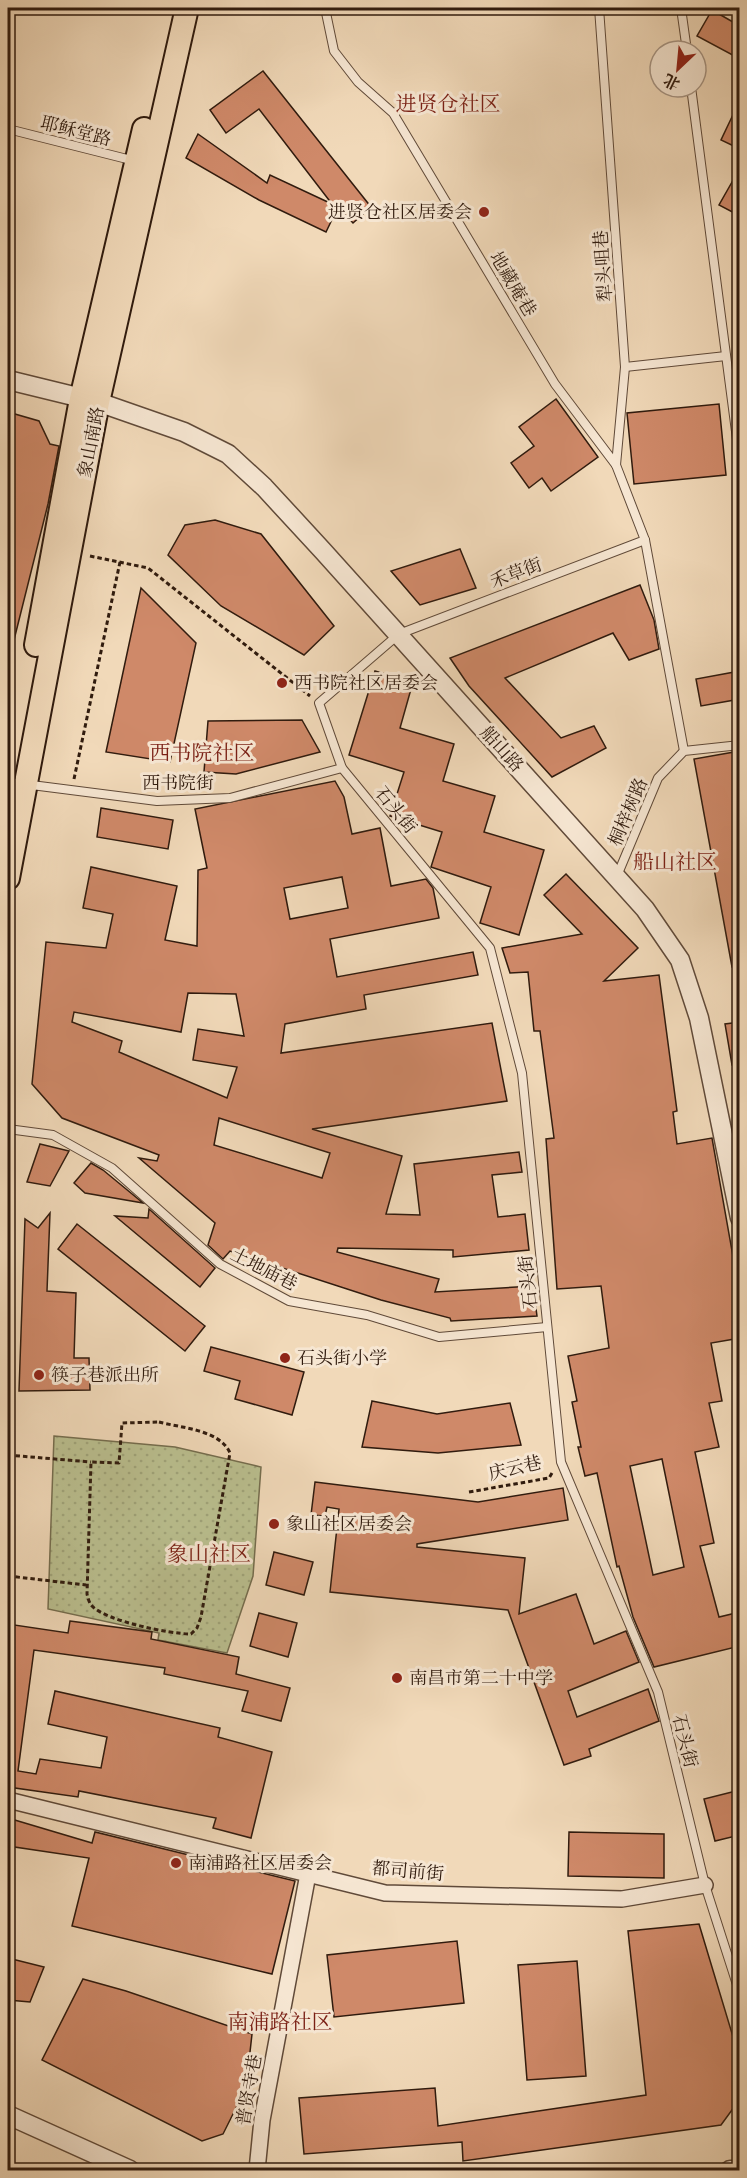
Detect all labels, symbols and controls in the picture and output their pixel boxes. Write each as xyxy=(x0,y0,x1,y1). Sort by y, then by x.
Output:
north arrow xyxy=(648,39,708,99)
text: 北 xyxy=(660,68,684,95)
district label: 进贤仓社区 xyxy=(396,90,501,118)
street label: 耶稣堂路 xyxy=(38,111,114,151)
place label: 进贤仓社区居委会 xyxy=(328,200,472,224)
marker: 进贤仓社区居委会 xyxy=(477,205,491,219)
street label: 犁头咀巷 xyxy=(589,229,617,303)
street label: 地藏庵巷 xyxy=(484,247,542,321)
street label: 象山南路 xyxy=(72,404,110,480)
street label: 禾草街 xyxy=(486,552,546,594)
place label: 西书院社区居委会 xyxy=(294,671,438,695)
marker: 西书院社区居委会 xyxy=(275,676,289,690)
street label: 船山路 xyxy=(475,721,529,777)
district label: 西书院社区 xyxy=(150,739,255,767)
street label: 西书院街 xyxy=(142,771,214,795)
street label: 桐梓树路 xyxy=(603,774,653,850)
street label: 石头街 xyxy=(370,781,422,839)
district label: 船山社区 xyxy=(633,848,717,876)
street label: 土地庙巷 xyxy=(226,1242,302,1296)
street label: 石头街 xyxy=(513,1254,543,1310)
place label: 石头街小学 xyxy=(297,1346,387,1370)
marker: 石头街小学 xyxy=(278,1351,292,1365)
place label: 筷子巷派出所 xyxy=(51,1363,159,1387)
marker: 筷子巷派出所 xyxy=(32,1368,46,1382)
street label: 庆云巷 xyxy=(486,1450,544,1486)
place label: 象山社区居委会 xyxy=(286,1512,412,1536)
marker: 象山社区居委会 xyxy=(267,1517,281,1531)
district label: 象山社区 xyxy=(167,1540,251,1568)
place label: 南昌市第二十中学 xyxy=(409,1666,553,1690)
marker: 南昌市第二十中学 xyxy=(390,1671,404,1685)
street label: 石头街 xyxy=(667,1712,703,1770)
place label: 南浦路社区居委会 xyxy=(188,1851,332,1875)
marker: 南浦路社区居委会 xyxy=(169,1856,183,1870)
street label: 都司前街 xyxy=(371,1856,445,1886)
district label: 南浦路社区 xyxy=(228,2008,333,2036)
street label: 普贤寺巷 xyxy=(231,2052,267,2128)

